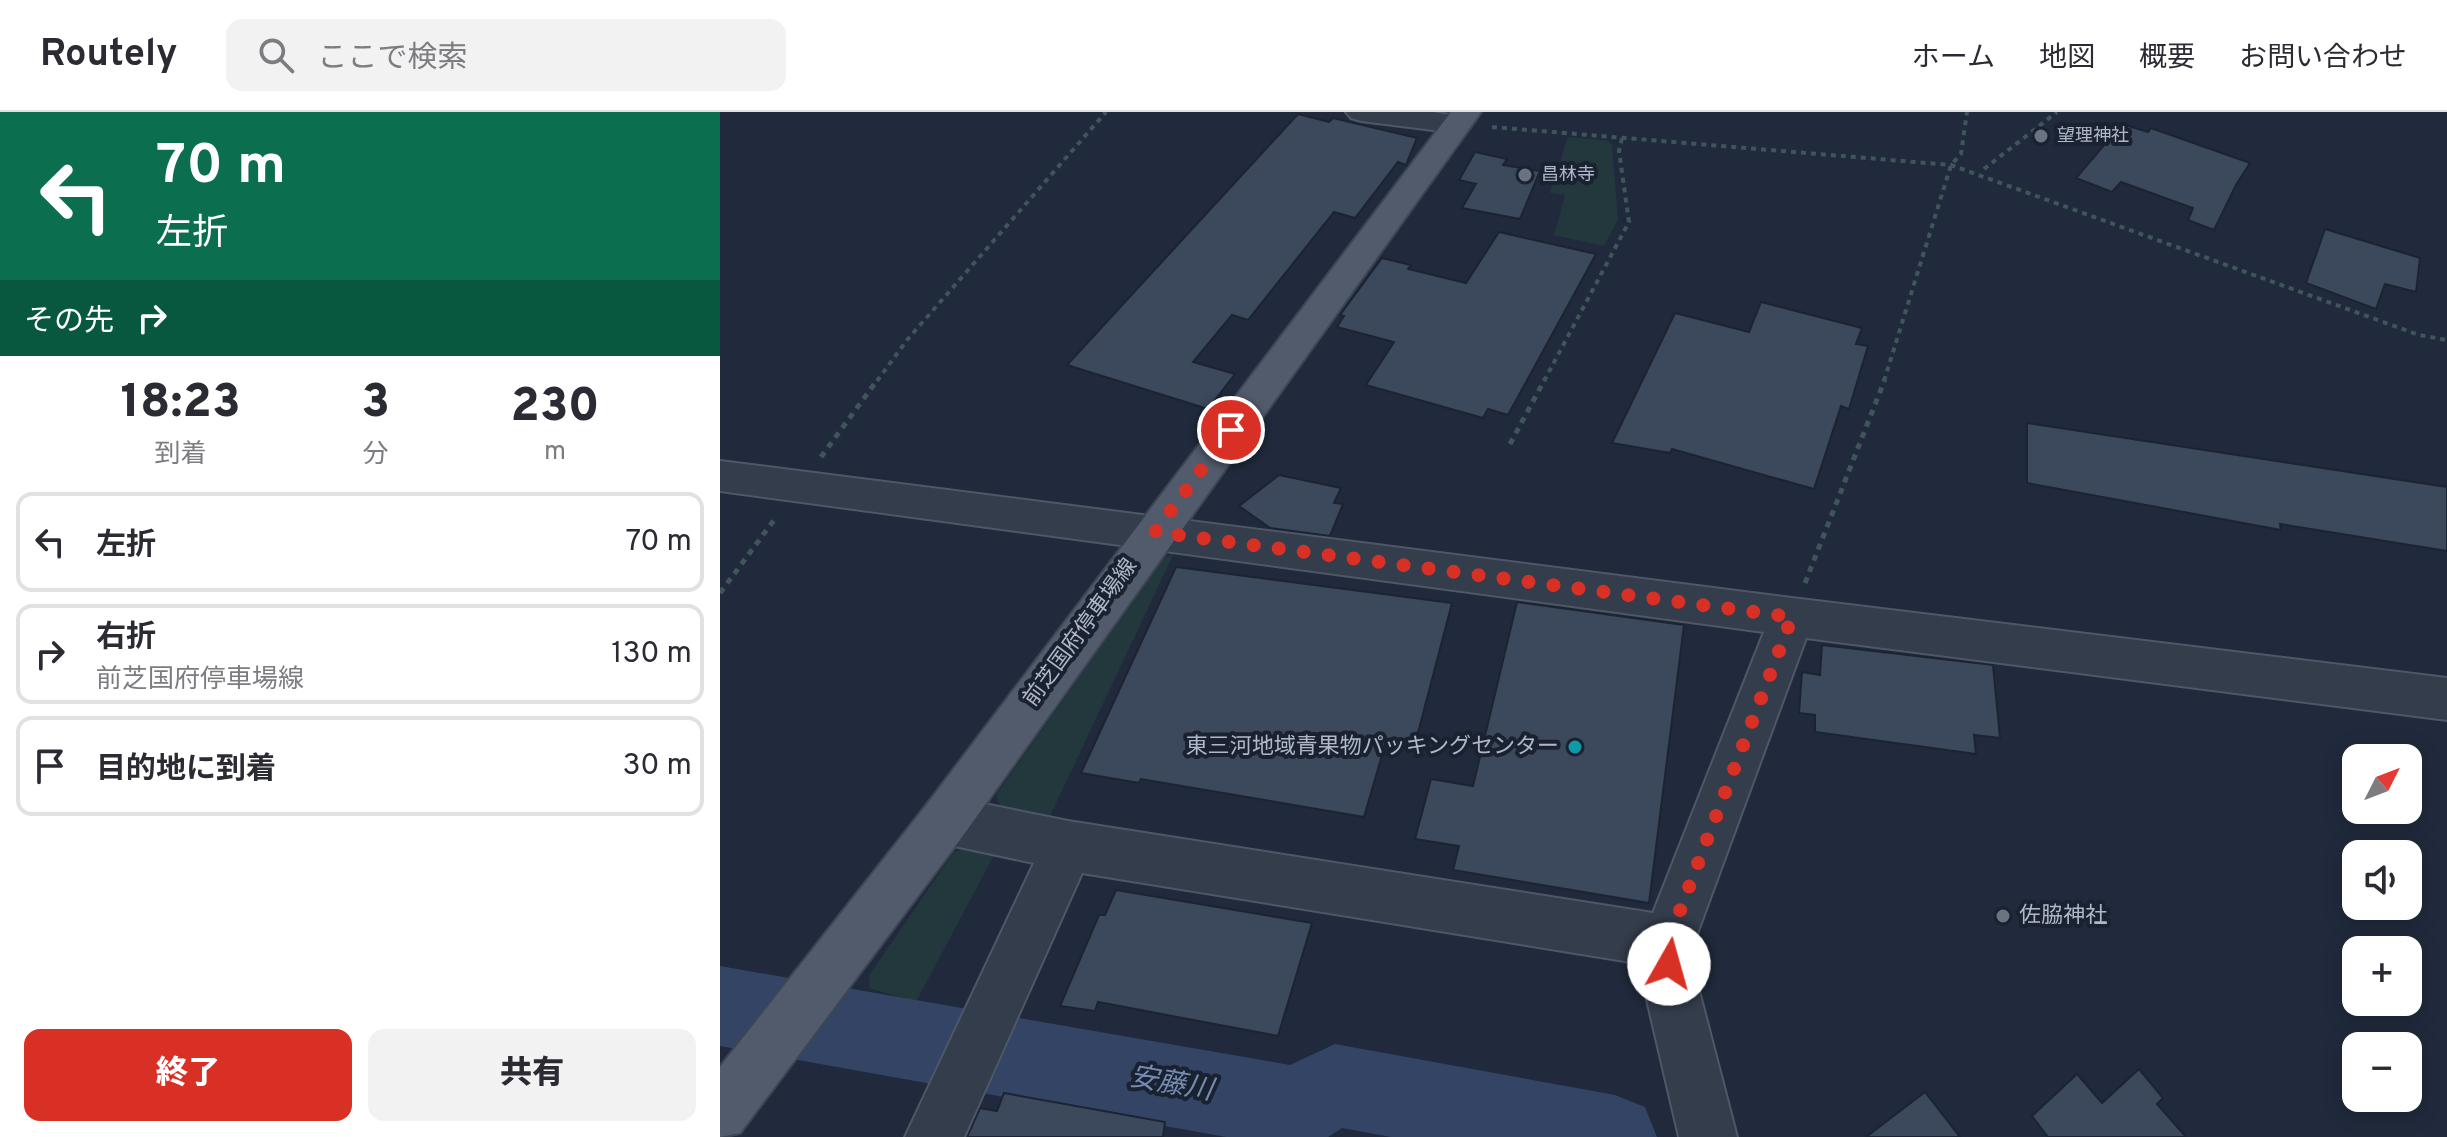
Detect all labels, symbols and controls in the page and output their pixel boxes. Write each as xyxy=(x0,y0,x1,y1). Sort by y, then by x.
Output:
search box xyxy=(226,19,786,91)
text: Routely xyxy=(40,31,178,80)
icon: search xyxy=(254,33,298,77)
text: ここで検索 xyxy=(318,41,468,78)
text: ホーム xyxy=(1912,41,1995,77)
text: 地図 xyxy=(2039,41,2095,77)
text: 概要 xyxy=(2139,41,2195,77)
text: お問い合わせ xyxy=(2239,41,2407,77)
place label: 望理神社 xyxy=(2057,125,2129,148)
marker: 望理神社 xyxy=(2032,127,2050,145)
text: 70 m xyxy=(156,133,286,203)
icon: left xyxy=(24,144,128,248)
place label: 昌林寺 xyxy=(1541,164,1595,187)
marker: 昌林寺 xyxy=(1516,166,1534,184)
text: 左折 xyxy=(156,212,228,258)
icon: right xyxy=(130,296,174,340)
text: その先 xyxy=(24,304,114,341)
text: 18:23 xyxy=(120,374,241,434)
text: 3 xyxy=(361,374,390,434)
text: 230 xyxy=(510,378,599,438)
pin xyxy=(1197,396,1265,464)
icon: arrive xyxy=(1209,408,1253,452)
text: m xyxy=(544,436,566,469)
text: 到着 xyxy=(155,439,207,472)
text: 分 xyxy=(363,439,389,472)
icon: left xyxy=(28,520,72,564)
text: 70 m xyxy=(626,524,692,561)
text: 左折 xyxy=(96,528,156,565)
street label: 前芝国府停車場線 xyxy=(1018,554,1144,712)
text: 右折 xyxy=(96,620,156,657)
icon: right xyxy=(28,632,72,676)
text: 130 m xyxy=(611,636,692,673)
text: 前芝国府停車場線 xyxy=(96,664,304,697)
place label: 東三河地域青果物パッキングセンター xyxy=(1186,734,1559,761)
marker: 東三河地域青果物パッキングセンター xyxy=(1566,738,1584,756)
icon: arrive xyxy=(28,744,72,788)
north arrow xyxy=(2342,744,2422,824)
map controls xyxy=(2342,744,2422,1112)
text: 30 m xyxy=(623,748,692,785)
text: 目的地に到着 xyxy=(96,752,276,789)
button: sound xyxy=(2342,840,2422,920)
place label: 佐脇神社 xyxy=(2019,903,2107,930)
marker: 佐脇神社 xyxy=(1994,907,2012,925)
position arrow xyxy=(1627,922,1711,1006)
button: + xyxy=(2342,936,2422,1016)
button: 終了 xyxy=(24,1029,352,1121)
button: 共有 xyxy=(368,1029,696,1121)
button: − xyxy=(2342,1032,2422,1112)
water label: 安藤川 xyxy=(1127,1060,1218,1111)

